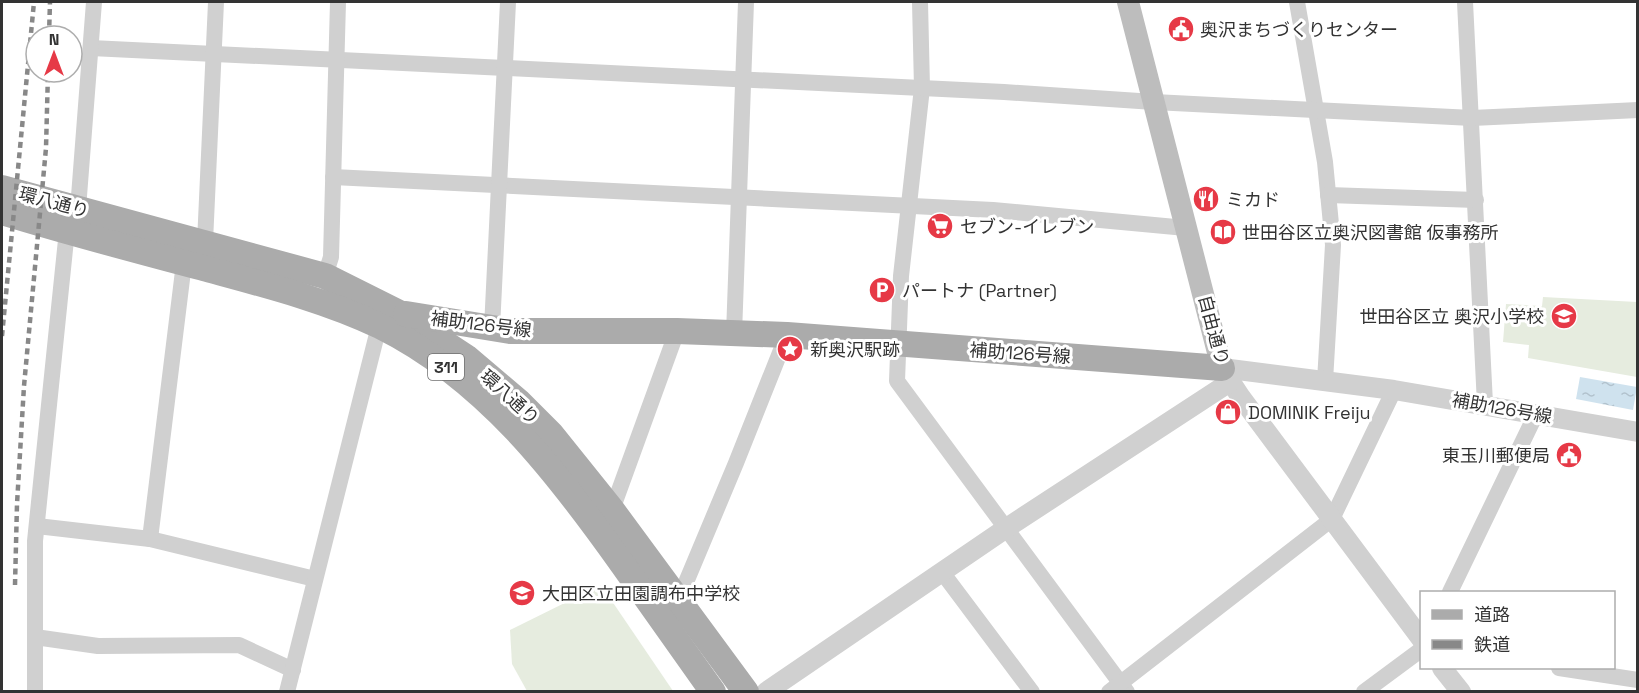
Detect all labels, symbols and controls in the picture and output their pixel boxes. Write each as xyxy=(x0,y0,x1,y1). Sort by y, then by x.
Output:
public building icon: 奥沢まちづくりセンター xyxy=(1166,14,1196,44)
place label: 奥沢まちづくりセンター xyxy=(1200,18,1398,41)
north arrow xyxy=(24,24,84,84)
text: N xyxy=(49,29,59,50)
street label: 環八通り xyxy=(16,182,92,222)
restaurant icon: ミカド xyxy=(1191,184,1221,214)
place label: ミカド xyxy=(1226,188,1280,211)
supermarket icon: セブン-イレブン xyxy=(925,211,955,241)
place label: セブン-イレブン xyxy=(960,215,1094,238)
library icon: 世田谷区立奥沢図書館 仮事務所 xyxy=(1208,217,1238,247)
place label: 世田谷区立奥沢図書館 仮事務所 xyxy=(1242,221,1499,244)
parking icon: パートナ (Partner) xyxy=(867,275,897,305)
place label: パートナ (Partner) xyxy=(902,279,1057,302)
street label: 自由通り xyxy=(1194,292,1234,368)
school or university icon: 世田谷区立 奥沢小学校 xyxy=(1549,301,1579,331)
place label: 世田谷区立 奥沢小学校 xyxy=(1359,305,1544,328)
street label: 補助126号線 xyxy=(429,306,533,342)
place icon: 新奥沢駅跡 xyxy=(775,334,805,364)
place label: 新奥沢駅跡 xyxy=(810,338,900,361)
street label: 補助126号線 xyxy=(969,338,1071,368)
road number: 311 xyxy=(428,354,464,380)
street label: 環八通り xyxy=(476,364,544,430)
street label: 補助126号線 xyxy=(1450,388,1554,428)
shop icon: DOMINIK Freiju xyxy=(1213,397,1243,427)
place label: DOMINIK Freiju xyxy=(1248,401,1371,424)
public building icon: 東玉川郵便局 xyxy=(1554,440,1584,470)
place label: 東玉川郵便局 xyxy=(1442,444,1550,467)
school or university icon: 大田区立田園調布中学校 xyxy=(507,578,537,608)
place label: 大田区立田園調布中学校 xyxy=(542,582,740,605)
legend xyxy=(1420,591,1615,669)
text: 道路 xyxy=(1474,603,1510,626)
text: 鉄道 xyxy=(1474,633,1510,656)

